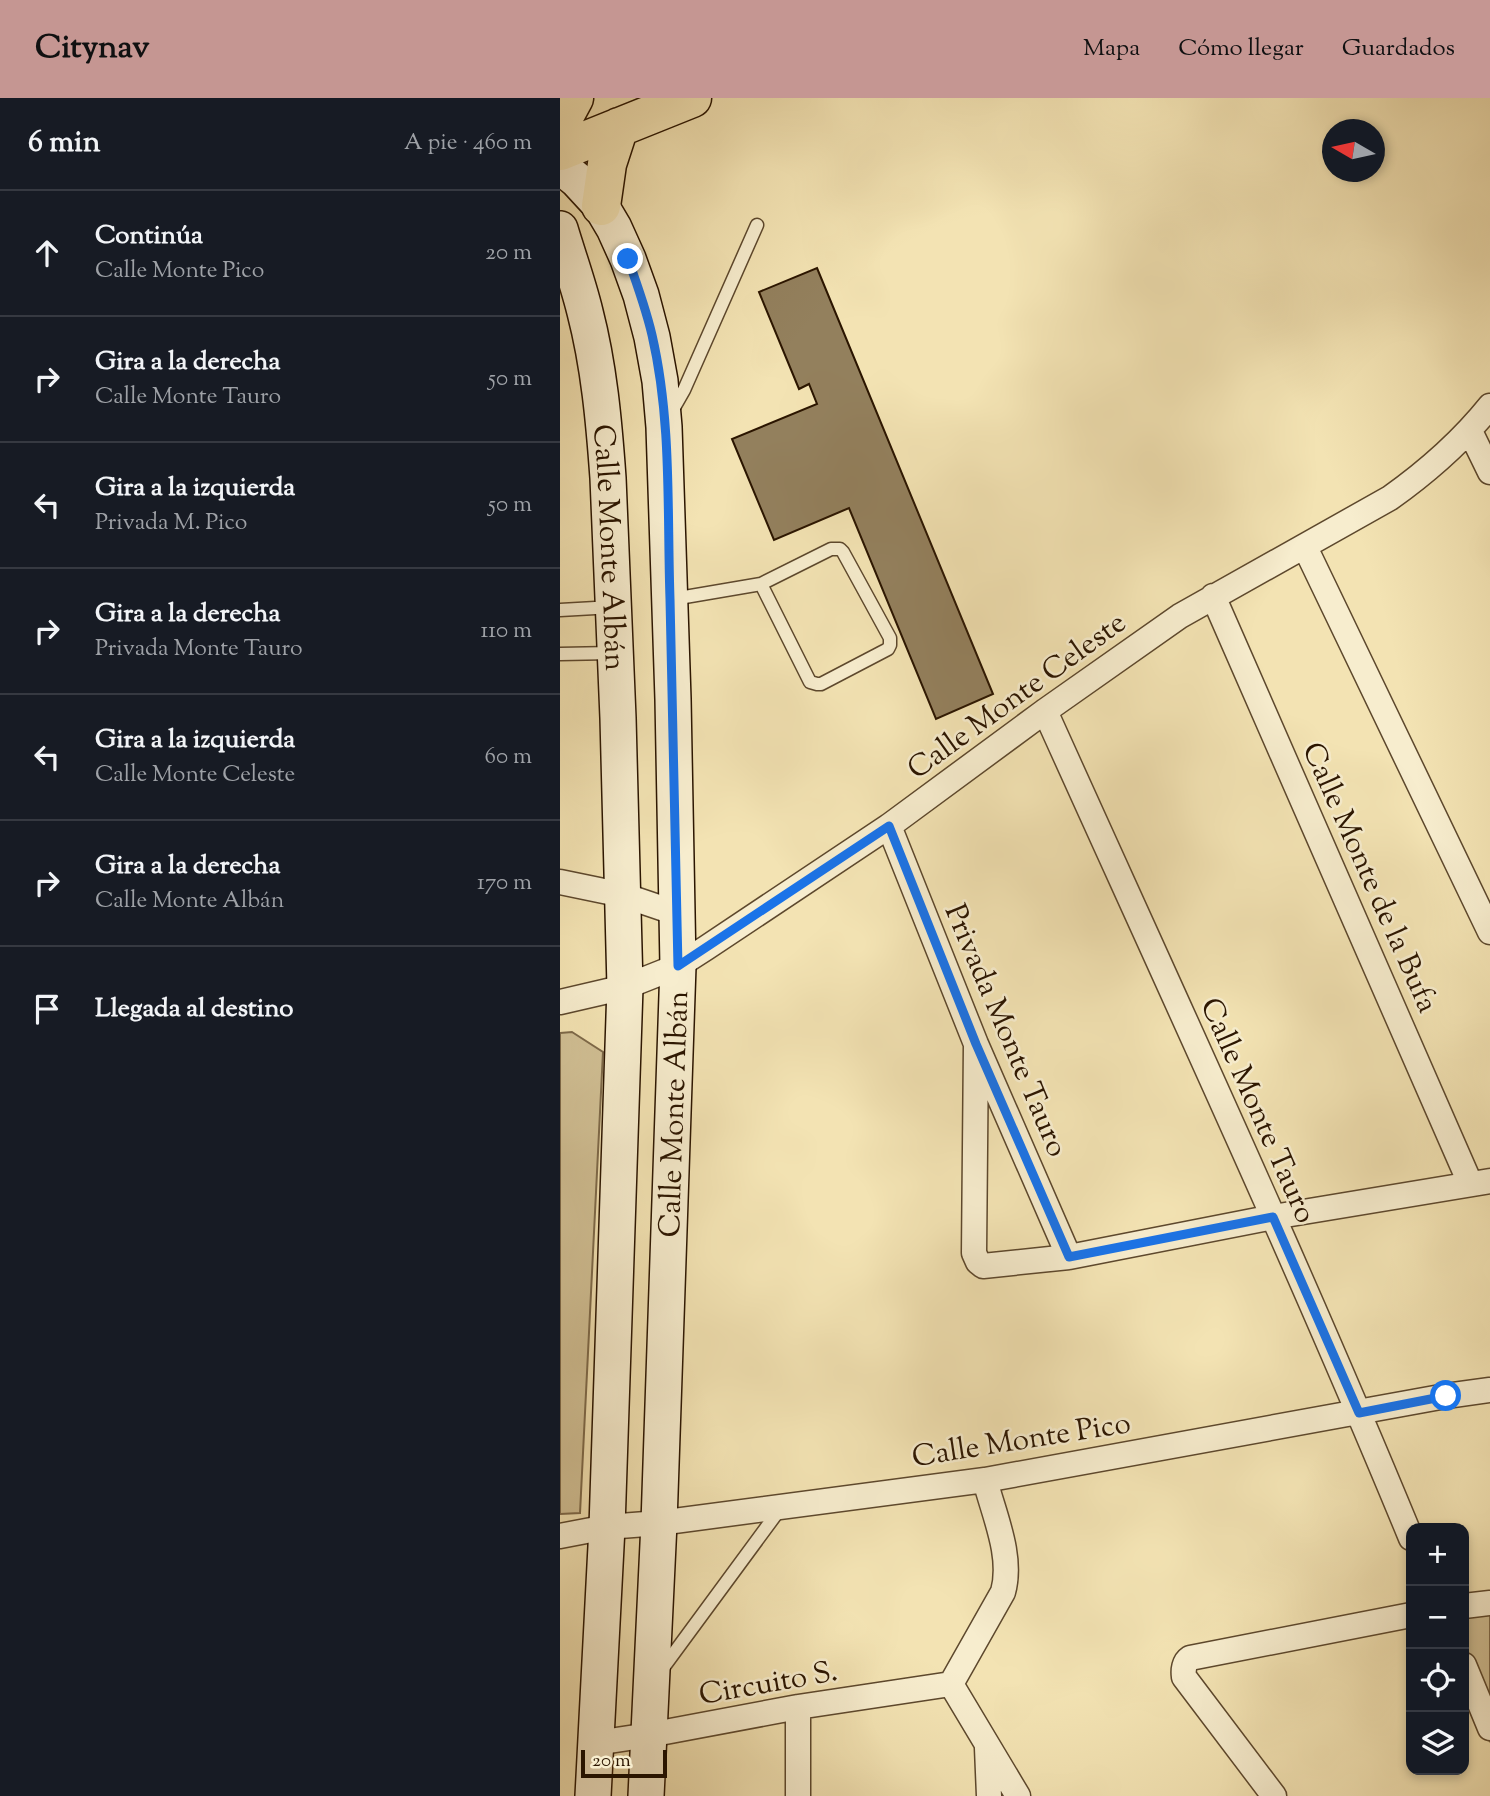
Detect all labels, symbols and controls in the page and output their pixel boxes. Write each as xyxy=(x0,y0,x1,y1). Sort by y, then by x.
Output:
text: Citynav xyxy=(35,25,150,73)
text: Mapa xyxy=(1083,32,1140,66)
text: Cómo llegar xyxy=(1178,32,1304,66)
text: Guardados xyxy=(1342,32,1455,66)
north arrow xyxy=(1322,119,1385,182)
text: 6 min xyxy=(28,122,100,165)
text: A pie · 460 m xyxy=(404,127,532,160)
text: Continúa xyxy=(95,218,203,255)
icon: ahead xyxy=(28,234,66,272)
text: 20 m xyxy=(485,237,532,270)
route end xyxy=(612,243,643,274)
text: Calle Monte Pico xyxy=(95,255,264,288)
text: Gira a la derecha xyxy=(95,344,280,381)
icon: right xyxy=(28,360,66,398)
text: 50 m xyxy=(488,363,532,396)
text: Calle Monte Tauro xyxy=(95,381,281,414)
street label: Calle Monte Albán xyxy=(580,422,635,672)
text: Gira a la izquierda xyxy=(95,470,295,507)
icon: left xyxy=(28,486,66,524)
text: 50 m xyxy=(488,489,532,522)
text: Privada M. Pico xyxy=(95,507,247,540)
text: Gira a la derecha xyxy=(95,596,280,633)
street label: Calle Monte Celeste xyxy=(899,603,1136,791)
icon: right xyxy=(28,612,66,650)
text: 110 m xyxy=(481,615,532,648)
text: Privada Monte Tauro xyxy=(95,633,303,666)
text: Gira a la izquierda xyxy=(95,722,295,759)
street label: Calle Monte de la Bufa xyxy=(1290,736,1448,1020)
icon: left xyxy=(28,738,66,776)
text: 60 m xyxy=(484,741,532,774)
text: Calle Monte Celeste xyxy=(95,759,295,792)
text: Gira a la derecha xyxy=(95,848,280,885)
icon: right xyxy=(28,864,66,902)
text: 170 m xyxy=(477,867,532,900)
text: Calle Monte Albán xyxy=(95,885,284,918)
street label: Privada Monte Tauro xyxy=(932,898,1077,1164)
icon: arrive xyxy=(28,990,66,1028)
street label: Calle Monte Albán xyxy=(650,990,701,1238)
text: Llegada al destino xyxy=(95,991,293,1028)
street label: Calle Monte Tauro xyxy=(1188,991,1326,1231)
route start xyxy=(1430,1380,1461,1411)
street label: Calle Monte Pico xyxy=(909,1403,1134,1480)
map controls xyxy=(1406,1523,1469,1775)
button: + xyxy=(1406,1523,1469,1586)
button: − xyxy=(1406,1586,1469,1649)
button: locate xyxy=(1406,1649,1469,1712)
street label: Circuito S. xyxy=(696,1651,841,1718)
button: layers xyxy=(1406,1712,1469,1775)
scale bar xyxy=(581,1747,667,1779)
text: 20 m xyxy=(592,1748,631,1775)

